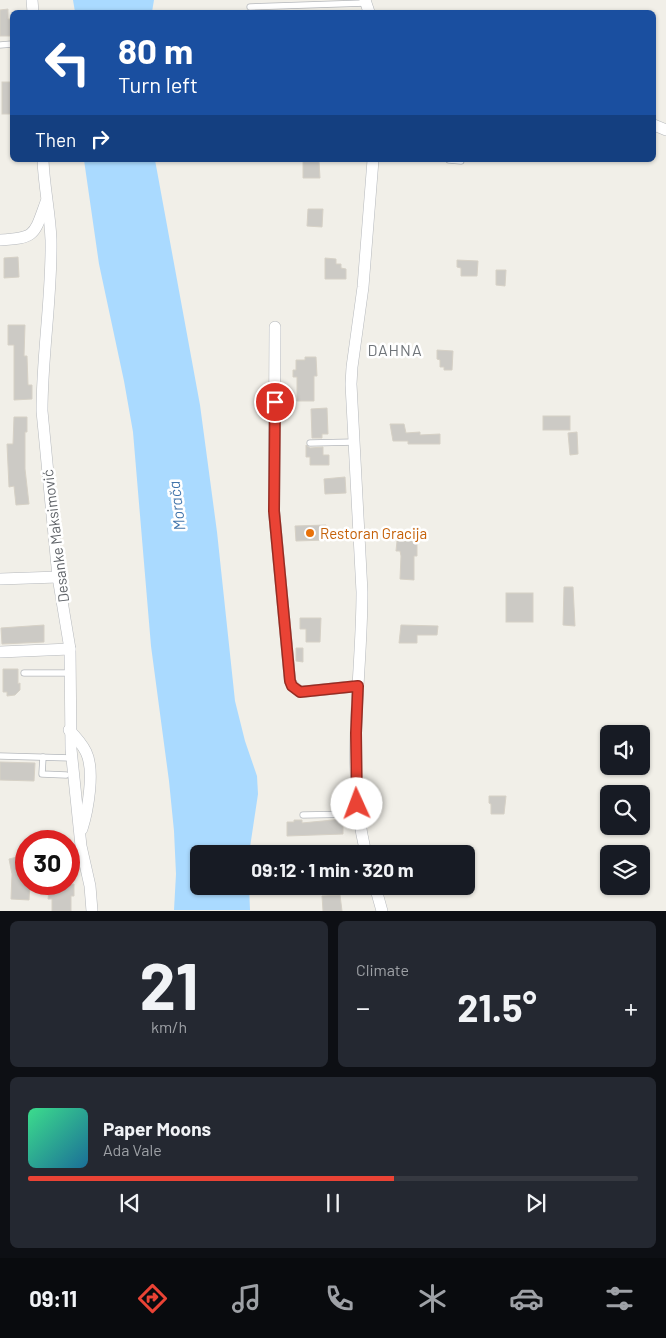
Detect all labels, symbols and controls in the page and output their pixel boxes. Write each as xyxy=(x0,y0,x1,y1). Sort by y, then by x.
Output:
text: 80 m xyxy=(118,29,193,71)
icon: left xyxy=(35,30,100,95)
text: Turn left xyxy=(118,71,198,97)
icon: right xyxy=(86,125,114,153)
text: Then xyxy=(35,128,76,151)
district label: DAHNA xyxy=(367,340,423,359)
pin xyxy=(254,381,296,423)
icon: arrive xyxy=(261,388,289,416)
street label: Desanke Maksimović xyxy=(38,468,72,604)
water label: Morača xyxy=(164,480,188,532)
place label: Restoran Gracija xyxy=(320,524,427,542)
marker: Restoran Gracija xyxy=(304,527,316,539)
map controls xyxy=(600,725,650,895)
button: sound xyxy=(600,725,650,775)
position arrow xyxy=(330,777,382,829)
button: search xyxy=(600,785,650,835)
speed limit sign: 30 xyxy=(15,830,80,895)
button: layers xyxy=(600,845,650,895)
text: 09:12 · 1 min · 320 m xyxy=(251,858,414,881)
text: 21 xyxy=(139,945,199,1023)
text: Climate xyxy=(356,960,409,979)
text: 21.5° xyxy=(457,984,537,1030)
text: − xyxy=(356,990,370,1024)
text: + xyxy=(624,990,638,1024)
text: km/h xyxy=(151,1017,187,1036)
text: Paper Moons xyxy=(103,1117,211,1140)
text: Ada Vale xyxy=(103,1140,162,1159)
icon: previous xyxy=(116,1189,144,1217)
icon: pause xyxy=(319,1189,347,1217)
icon: next xyxy=(522,1189,550,1217)
icon: directions xyxy=(135,1281,170,1316)
icon: music xyxy=(229,1281,264,1316)
icon: phone xyxy=(322,1281,357,1316)
icon: climate xyxy=(415,1281,450,1316)
icon: car xyxy=(509,1281,544,1316)
icon: filters xyxy=(602,1281,637,1316)
text: 09:11 xyxy=(29,1285,77,1311)

